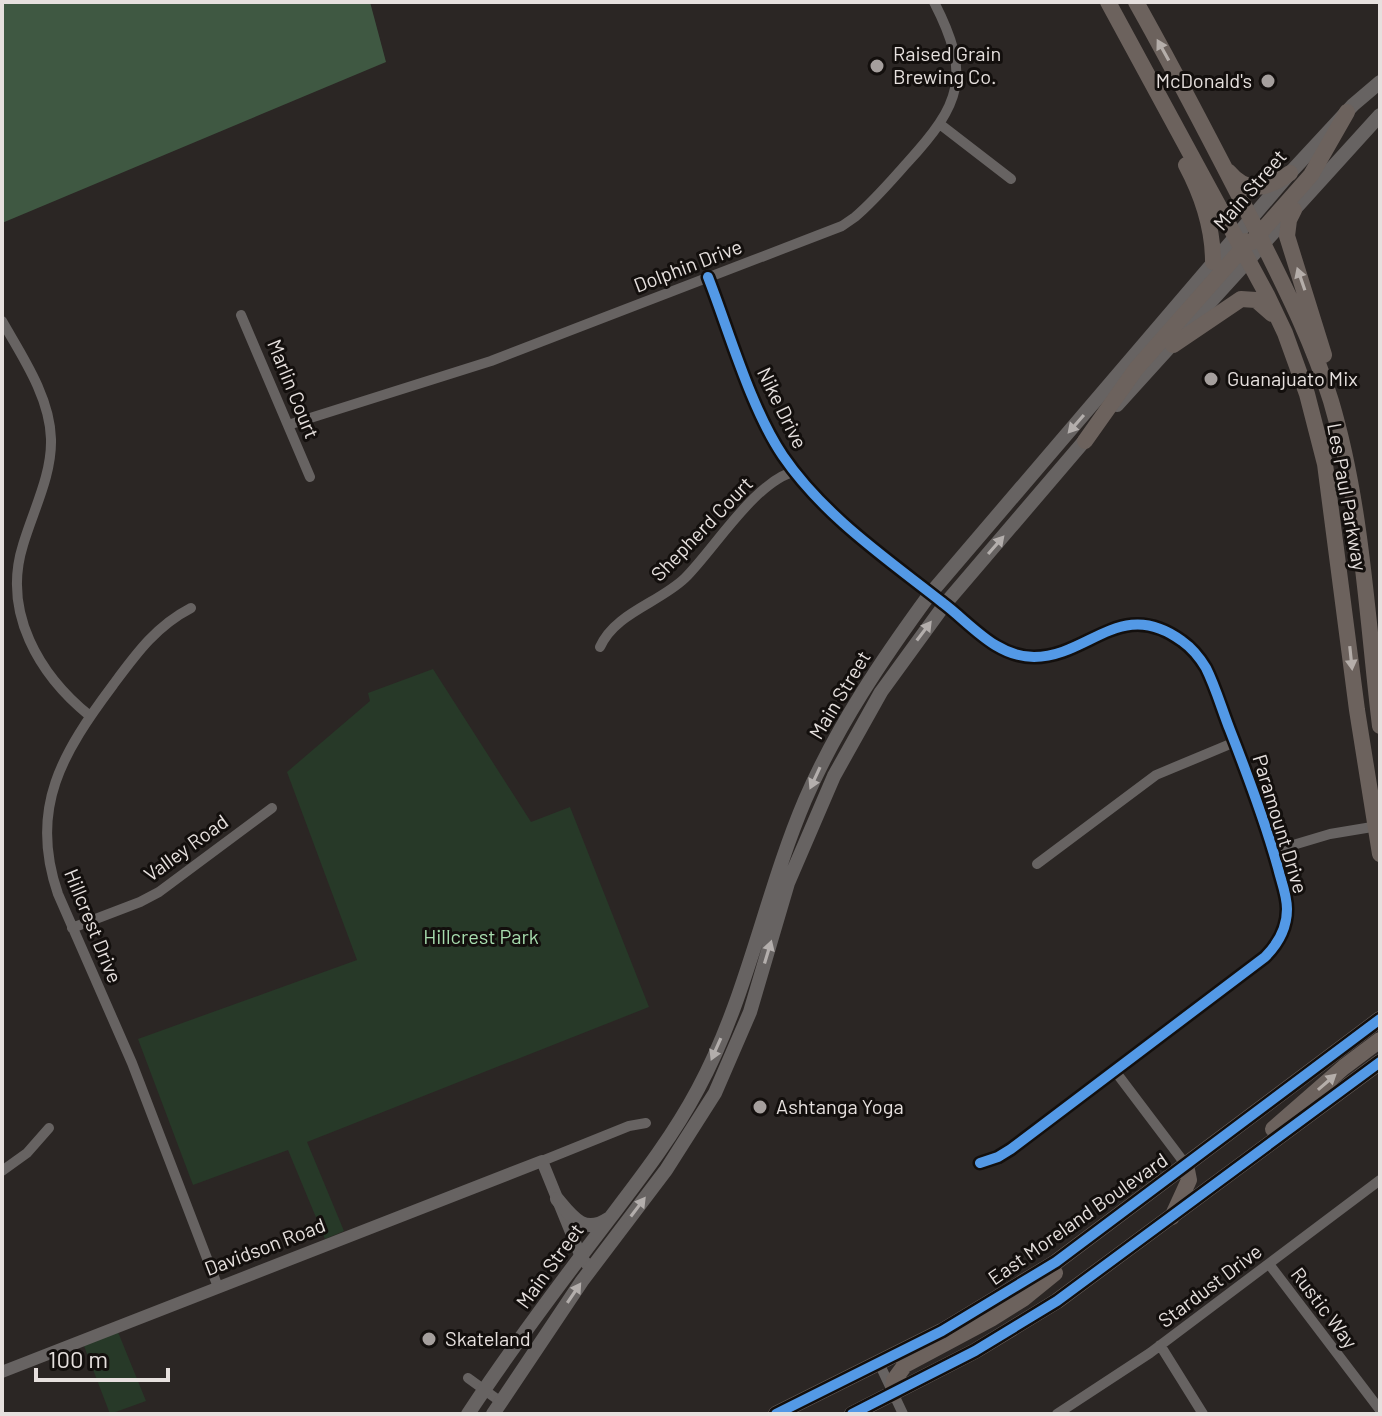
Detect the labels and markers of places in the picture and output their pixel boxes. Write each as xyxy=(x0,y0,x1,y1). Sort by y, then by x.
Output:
place label: Raised Grain Brewing Co. xyxy=(893,41,1001,88)
marker: Raised Grain Brewing Co. xyxy=(868,57,886,75)
place label: McDonald's xyxy=(1156,68,1252,92)
marker: McDonald's xyxy=(1259,72,1277,90)
place label: Guanajuato Mix xyxy=(1227,366,1358,390)
marker: Guanajuato Mix xyxy=(1202,370,1220,388)
place label: Ashtanga Yoga xyxy=(776,1094,904,1118)
marker: Ashtanga Yoga xyxy=(751,1098,769,1116)
place label: Skateland xyxy=(445,1326,531,1350)
marker: Skateland xyxy=(420,1330,438,1348)

